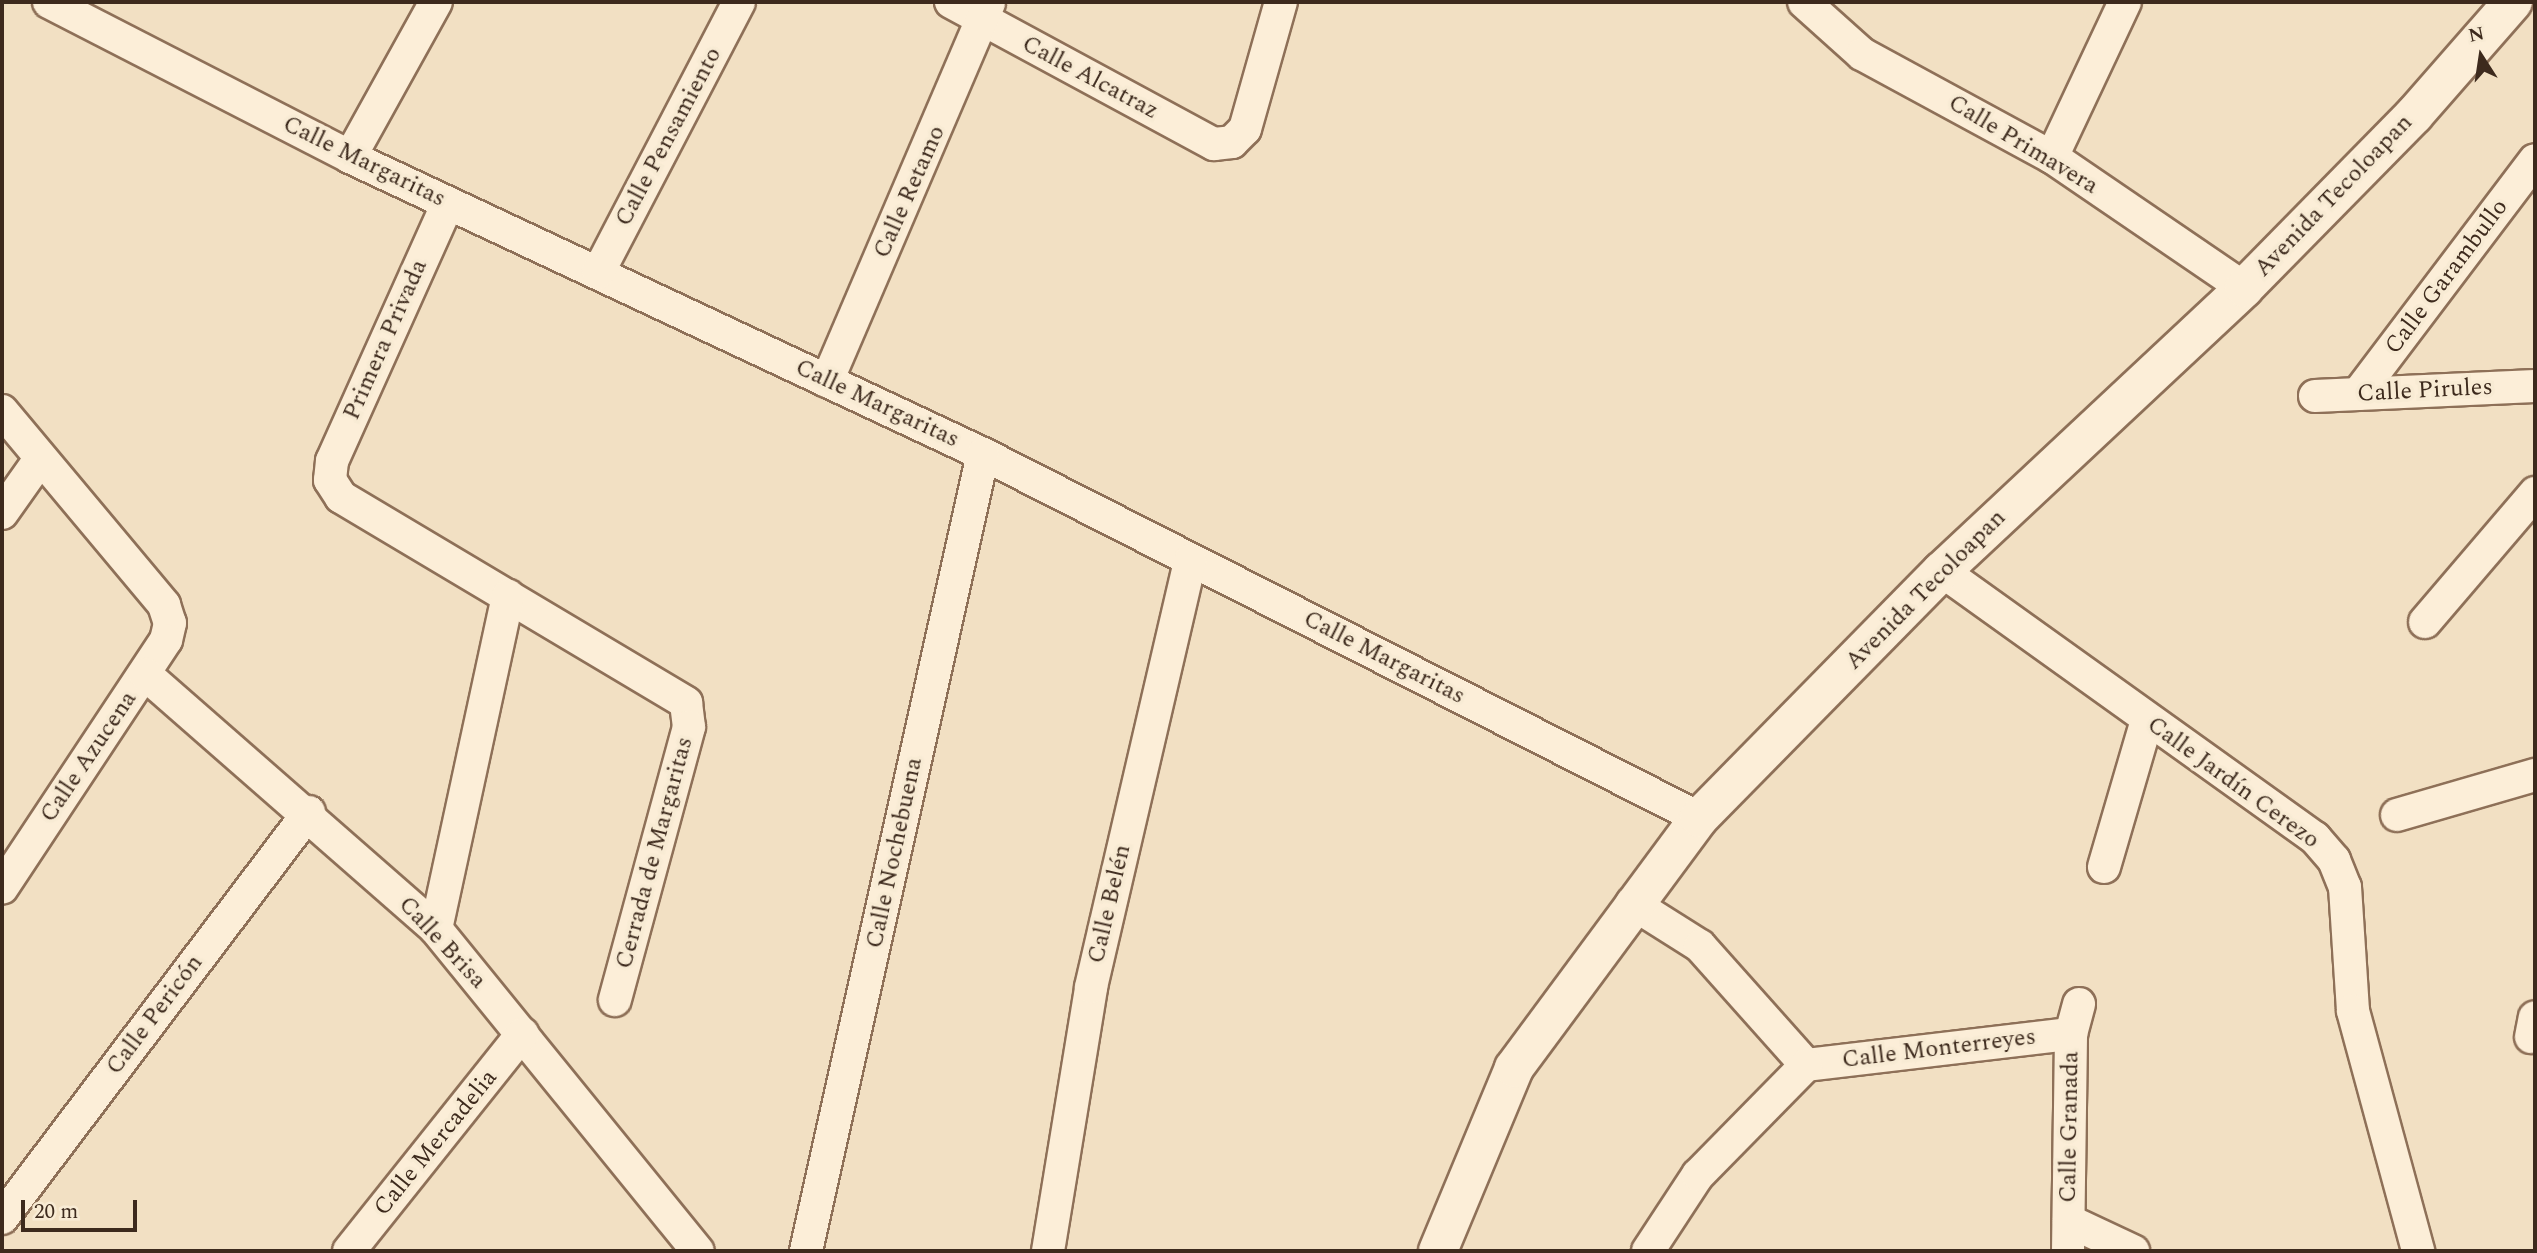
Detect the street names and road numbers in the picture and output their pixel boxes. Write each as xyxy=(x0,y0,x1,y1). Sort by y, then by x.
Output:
street label: Calle Alcatraz xyxy=(1017,30,1163,126)
street label: Calle Pensamiento xyxy=(610,43,728,231)
street label: Calle Primavera xyxy=(1943,89,2103,201)
street label: Avenida Tecoloapan xyxy=(2249,109,2419,283)
street label: Calle Margaritas xyxy=(278,110,450,214)
street label: Calle Retamo xyxy=(868,121,952,263)
street label: Calle Garambullo xyxy=(2379,194,2515,360)
street label: Primera Privada xyxy=(338,255,434,425)
street label: Calle Margaritas xyxy=(791,353,963,455)
street label: Calle Pirules xyxy=(2357,373,2493,409)
street label: Avenida Tecoloapan xyxy=(1840,504,2012,676)
street label: Calle Margaritas xyxy=(1298,605,1470,711)
street label: Calle Azucena xyxy=(35,686,143,828)
street label: Calle Jardín Cerezo xyxy=(2141,711,2325,855)
street label: Cerrada de Margaritas xyxy=(610,734,700,972)
street label: Calle Nochebuena xyxy=(861,755,929,951)
street label: Calle Belén xyxy=(1082,842,1138,966)
street label: Calle Brisa xyxy=(392,891,492,995)
street label: Calle Pericón xyxy=(101,949,209,1081)
street label: Calle Monterreyes xyxy=(1840,1023,2038,1075)
street label: Calle Granada xyxy=(2054,1051,2086,1203)
street label: Calle Mercadelia xyxy=(368,1064,504,1222)

